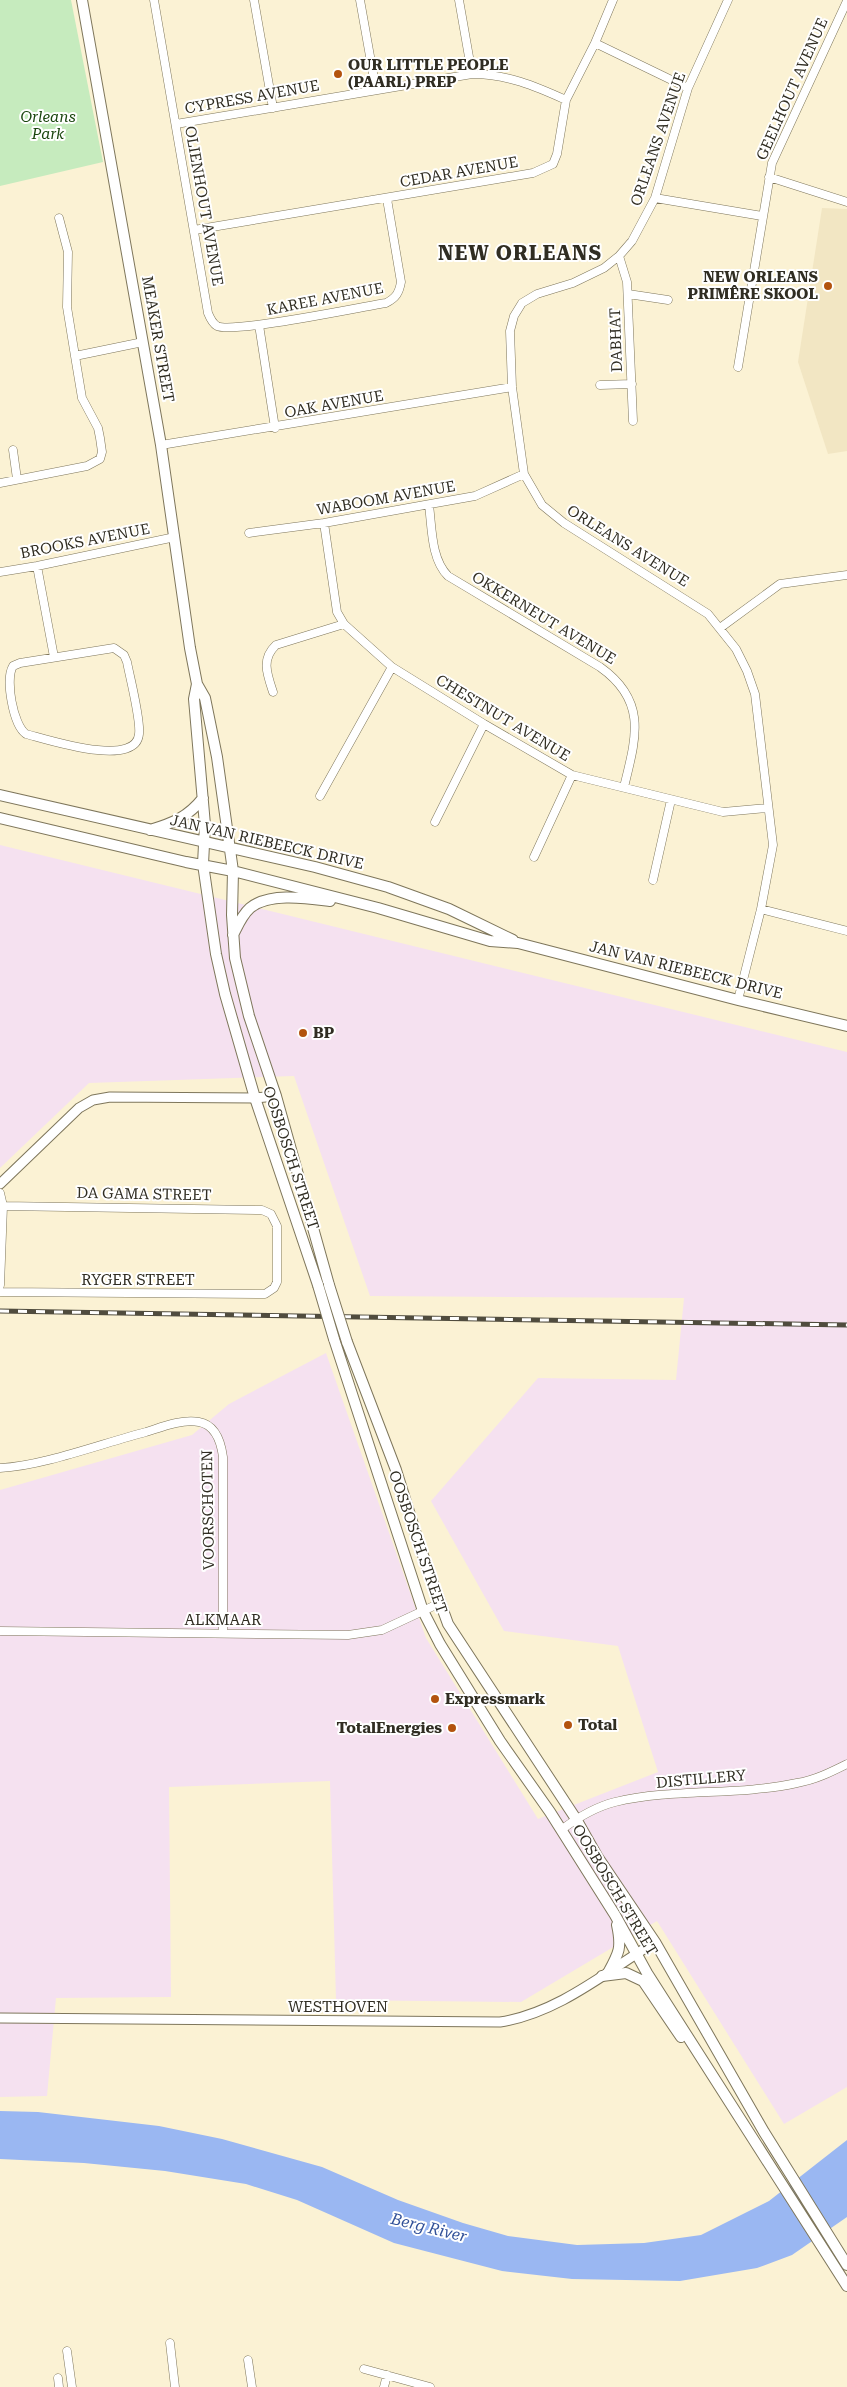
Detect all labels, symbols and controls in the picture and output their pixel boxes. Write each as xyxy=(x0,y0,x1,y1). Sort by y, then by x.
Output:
street label: GEELHOUT AVENUE xyxy=(753,15,831,163)
place label: OUR LITTLE PEOPLE (PAARL) PREP xyxy=(348,56,509,91)
marker: OUR LITTLE PEOPLE (PAARL) PREP xyxy=(332,68,344,80)
street label: ORLEANS AVENUE xyxy=(627,70,689,208)
street label: CYPRESS AVENUE xyxy=(183,76,321,118)
park label: Orleans Park xyxy=(20,108,76,143)
street label: OLIENHOUT AVENUE xyxy=(181,125,227,287)
street label: CEDAR AVENUE xyxy=(398,153,520,191)
district label: NEW ORLEANS xyxy=(438,241,602,265)
place label: NEW ORLEANS PRIMÊRE SKOOL xyxy=(688,268,819,303)
street label: MEAKER STREET xyxy=(138,274,178,404)
street label: KAREE AVENUE xyxy=(265,279,385,319)
marker: NEW ORLEANS PRIMÊRE SKOOL xyxy=(822,280,834,292)
street label: DABHAT xyxy=(606,308,626,372)
street label: OAK AVENUE xyxy=(283,386,385,422)
street label: WABOOM AVENUE xyxy=(315,477,457,519)
street label: ORLEANS AVENUE xyxy=(564,501,692,591)
street label: BROOKS AVENUE xyxy=(19,520,151,562)
street label: OKKERNEUT AVENUE xyxy=(469,568,619,668)
street label: CHESTNUT AVENUE xyxy=(433,671,573,765)
street label: JAN VAN RIEBEECK DRIVE xyxy=(168,811,366,873)
street label: JAN VAN RIEBEECK DRIVE xyxy=(588,937,784,1003)
place label: BP xyxy=(313,1024,335,1042)
marker: BP xyxy=(297,1027,309,1039)
street label: OOSBOSCH STREET xyxy=(259,1084,323,1232)
street label: DA GAMA STREET xyxy=(76,1184,212,1204)
street label: RYGER STREET xyxy=(81,1271,195,1289)
street label: VOORSCHOTEN xyxy=(198,1450,218,1570)
street label: OOSBOSCH STREET xyxy=(385,1468,451,1616)
street label: ALKMAAR xyxy=(185,1611,262,1629)
place label: Expressmark xyxy=(445,1690,546,1708)
marker: Expressmark xyxy=(429,1693,441,1705)
place label: Total xyxy=(578,1716,617,1734)
place label: TotalEnergies xyxy=(337,1719,442,1737)
marker: Total xyxy=(562,1719,574,1731)
marker: TotalEnergies xyxy=(446,1722,458,1734)
street label: DISTILLERY xyxy=(655,1766,747,1792)
street label: OOSBOSCH STREET xyxy=(569,1821,661,1959)
street label: WESTHOVEN xyxy=(288,1998,388,2016)
water label: Berg River xyxy=(388,2209,469,2246)

